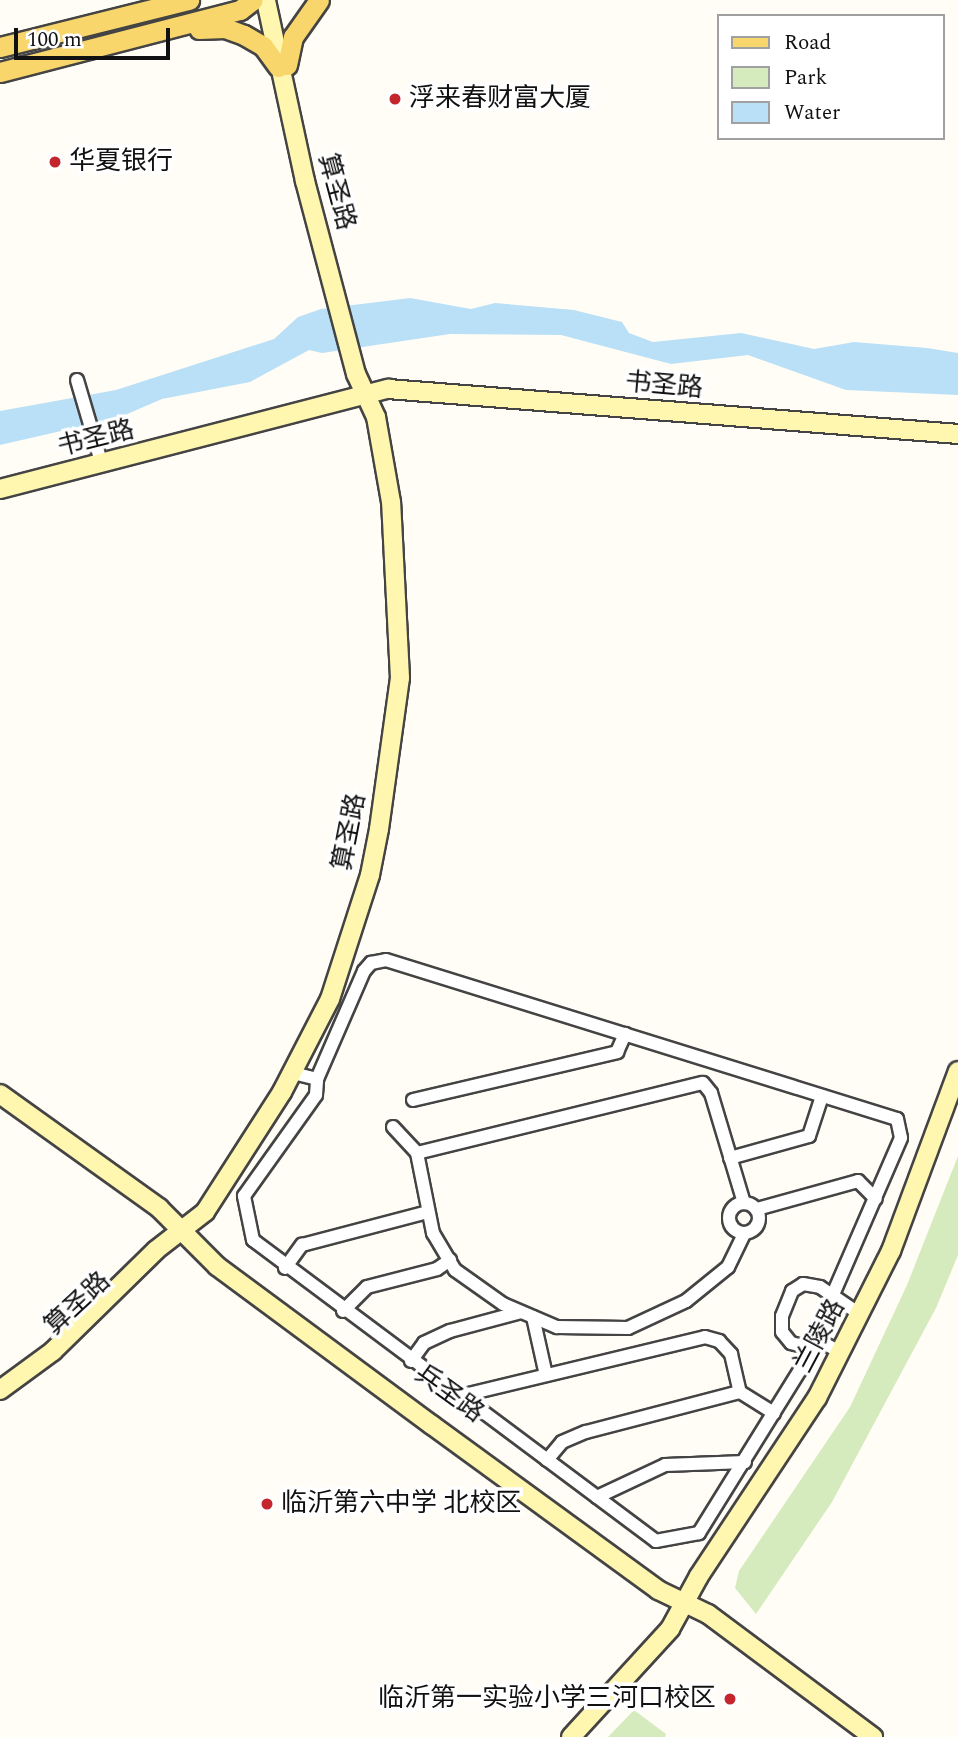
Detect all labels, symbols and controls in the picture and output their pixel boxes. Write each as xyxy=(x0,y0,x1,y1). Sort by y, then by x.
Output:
scale bar xyxy=(18,14,173,58)
legend xyxy=(716,14,944,140)
text: 100 m xyxy=(27,24,82,56)
text: Road xyxy=(784,27,831,59)
text: Park xyxy=(784,62,827,94)
place label: 浮来春财富大厦 xyxy=(409,83,591,115)
marker: 浮来春财富大厦 xyxy=(387,91,403,107)
text: Water xyxy=(784,97,840,129)
place label: 华夏银行 xyxy=(69,146,173,178)
street label: 算圣路 xyxy=(311,150,361,234)
marker: 华夏银行 xyxy=(47,154,63,170)
street label: 书圣路 xyxy=(624,367,704,405)
street label: 书圣路 xyxy=(54,414,138,464)
street label: 算圣路 xyxy=(327,791,373,873)
street label: 算圣路 xyxy=(39,1266,117,1342)
street label: 兰陵路 xyxy=(788,1294,852,1378)
street label: 兵圣路 xyxy=(408,1358,490,1430)
place label: 临沂第六中学 北校区 xyxy=(281,1488,521,1520)
marker: 临沂第六中学 北校区 xyxy=(259,1496,275,1512)
place label: 临沂第一实验小学三河口校区 xyxy=(378,1683,716,1715)
marker: 临沂第一实验小学三河口校区 xyxy=(722,1691,738,1707)

